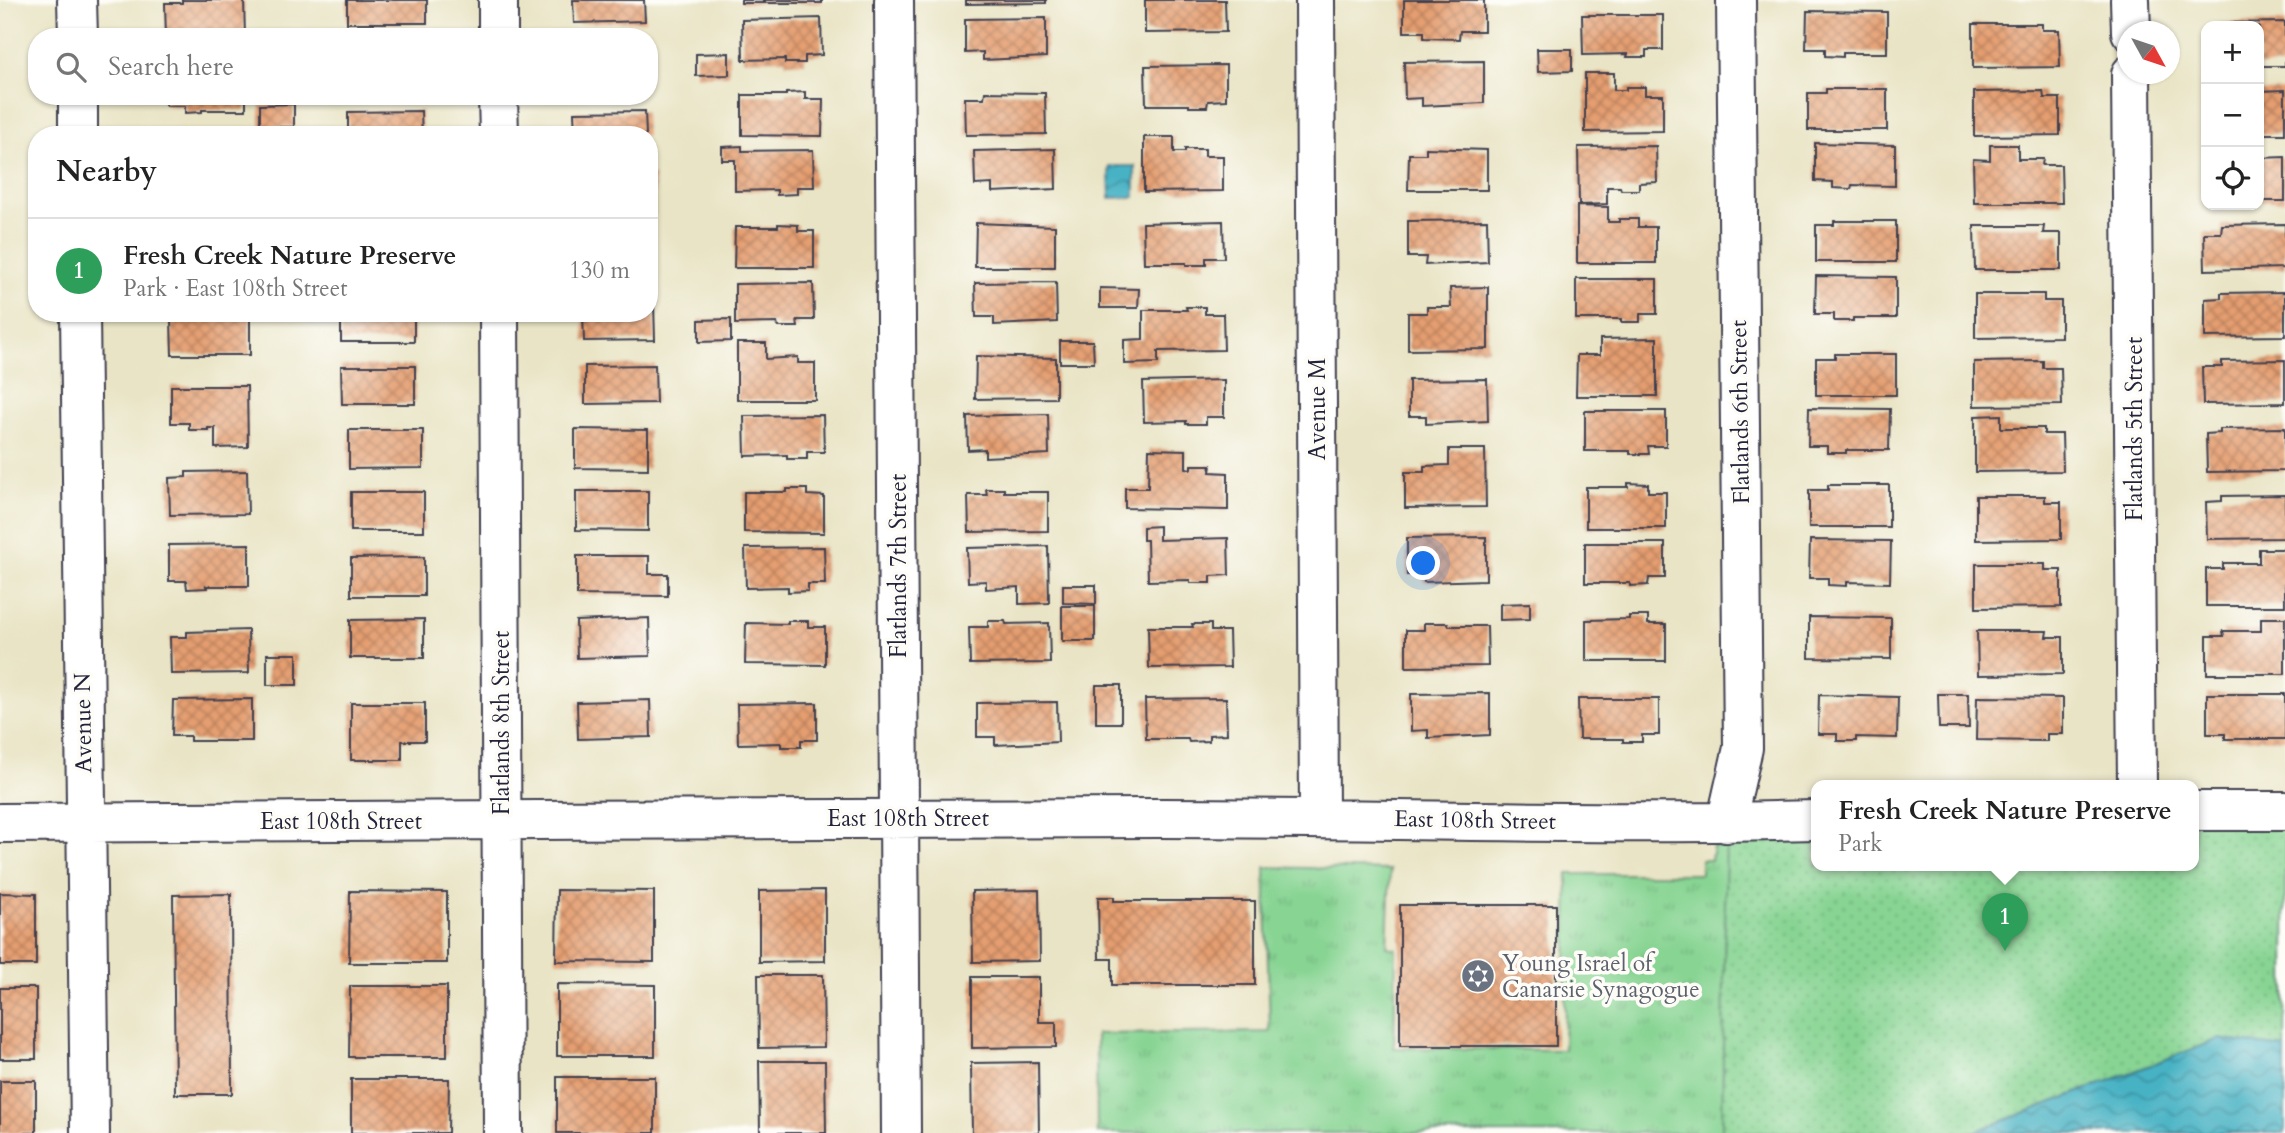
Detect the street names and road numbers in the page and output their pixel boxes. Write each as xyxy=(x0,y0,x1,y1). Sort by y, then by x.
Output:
street label: Flatlands 6th Street xyxy=(1723,320,1757,504)
street label: Flatlands 5th Street xyxy=(2119,337,2150,521)
street label: Avenue M xyxy=(1302,357,1333,460)
street label: Flatlands 7th Street xyxy=(883,474,914,658)
street label: Flatlands 8th Street xyxy=(486,631,517,815)
street label: Avenue N xyxy=(67,672,99,773)
street label: East 108th Street xyxy=(827,803,989,834)
street label: East 108th Street xyxy=(1394,803,1556,837)
street label: East 108th Street xyxy=(260,806,422,837)

